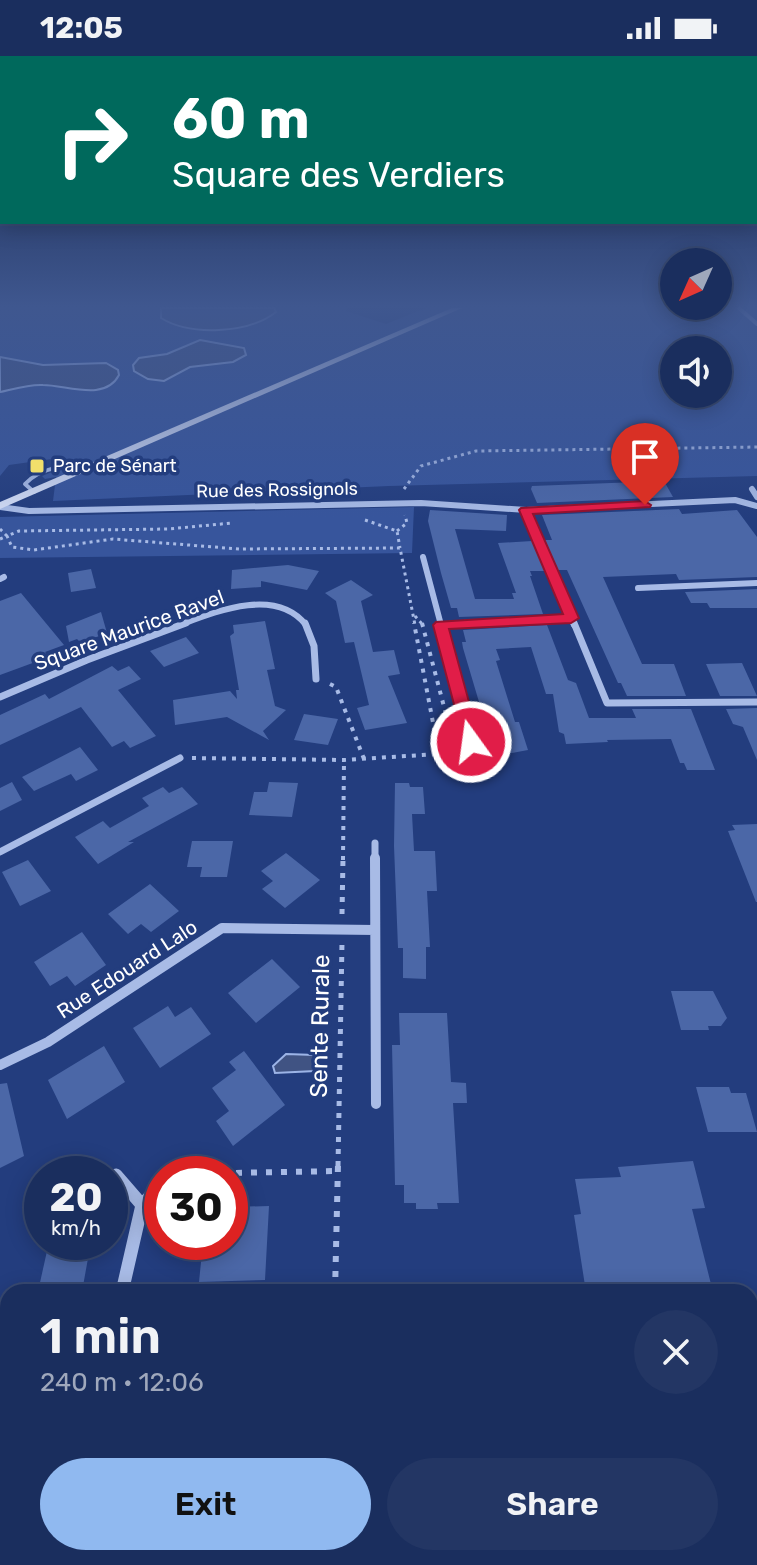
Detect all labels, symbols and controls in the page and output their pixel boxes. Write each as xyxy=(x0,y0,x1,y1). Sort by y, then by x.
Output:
text: 12:05 xyxy=(40,10,123,46)
text: 60 m xyxy=(172,86,310,152)
icon: right xyxy=(40,88,144,192)
text: Square des Verdiers xyxy=(172,153,505,196)
north arrow xyxy=(660,248,732,320)
map controls xyxy=(660,248,732,408)
button: sound xyxy=(660,336,732,408)
pin xyxy=(611,423,679,505)
icon: arrive xyxy=(623,435,667,479)
place label: Parc de Sénart xyxy=(53,455,177,477)
marker: Parc de Sénart xyxy=(28,457,46,475)
street label: Rue des Rossignols xyxy=(196,478,358,502)
street label: Square Maurice Ravel xyxy=(31,584,227,676)
position arrow xyxy=(429,700,513,784)
street label: Rue Edouard Lalo xyxy=(52,915,202,1023)
street label: Sente Rurale xyxy=(305,954,335,1098)
speed limit sign: 30 xyxy=(144,1156,248,1260)
text: 20 xyxy=(49,1174,103,1221)
text: km/h xyxy=(51,1216,101,1240)
text: 1 min xyxy=(40,1308,161,1365)
button: close xyxy=(634,1310,718,1394)
text: 240 m · 12:06 xyxy=(40,1367,204,1398)
button: Exit xyxy=(40,1458,371,1550)
button: Share xyxy=(387,1458,718,1550)

